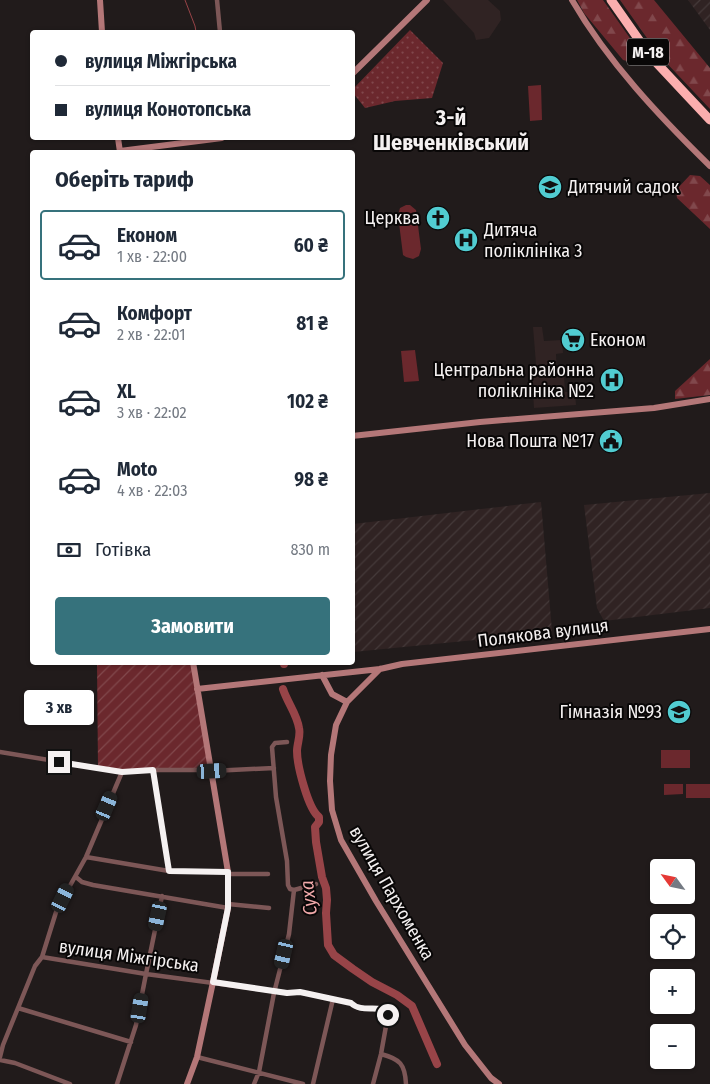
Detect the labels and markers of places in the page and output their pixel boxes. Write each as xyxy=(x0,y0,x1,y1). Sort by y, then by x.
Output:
school or university icon: Дитячий садок xyxy=(537,174,563,200)
place label: Дитячий садок xyxy=(567,176,680,198)
church icon: Церква xyxy=(425,205,451,231)
place label: Церква xyxy=(365,207,420,229)
place label: Дитяча поліклініка 3 xyxy=(483,219,582,262)
hospital icon: Дитяча поліклініка 3 xyxy=(453,227,479,253)
supermarket icon: Економ xyxy=(560,327,586,353)
place label: Економ xyxy=(590,329,646,351)
place label: Центральна районна поліклініка №2 xyxy=(434,359,594,402)
hospital icon: Центральна районна поліклініка №2 xyxy=(599,367,625,393)
public building icon: Нова Пошта №17 xyxy=(598,428,624,454)
place label: Нова Пошта №17 xyxy=(466,430,594,452)
school or university icon: Гімназія №93 xyxy=(666,699,692,725)
place label: Гімназія №93 xyxy=(560,701,662,723)

